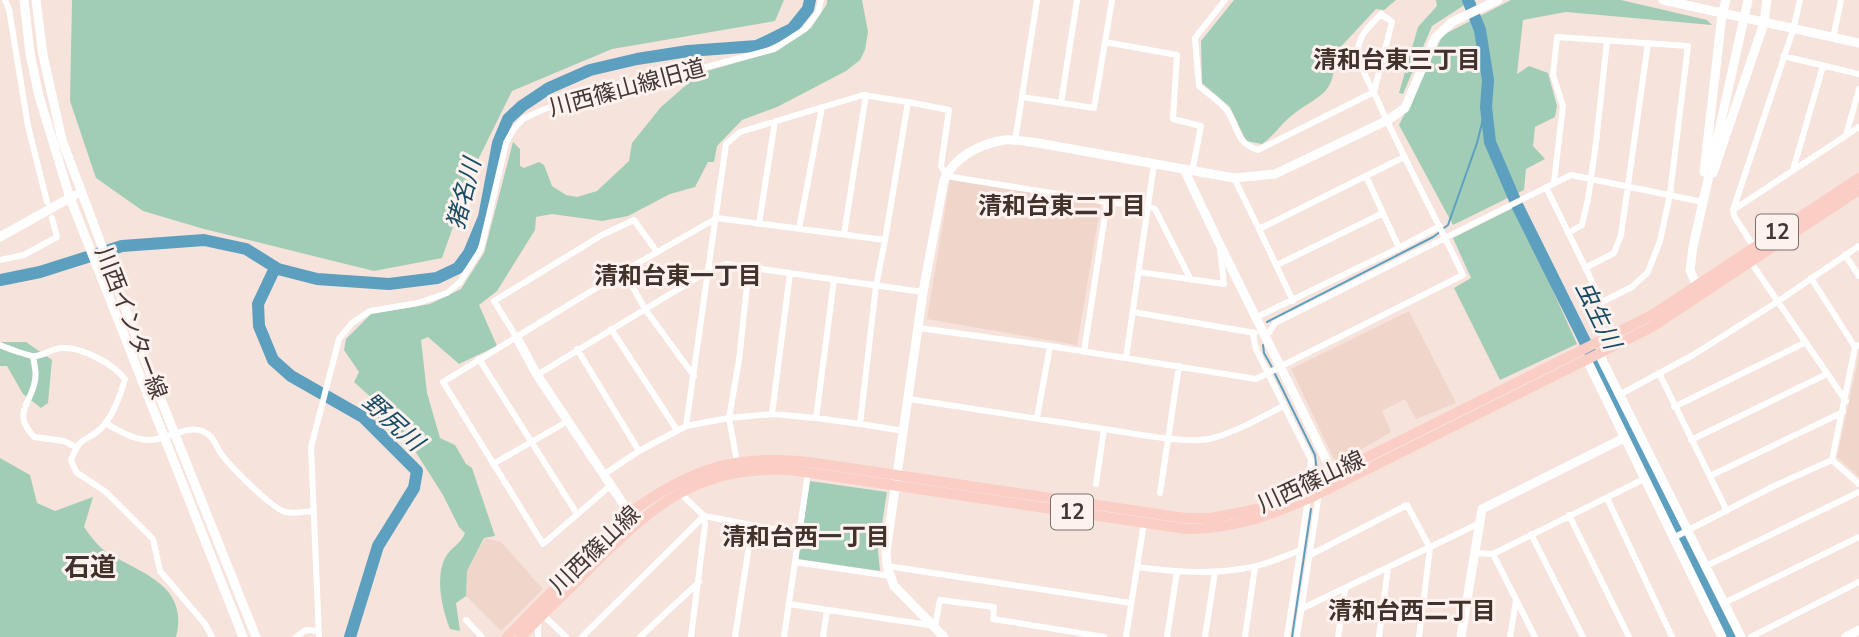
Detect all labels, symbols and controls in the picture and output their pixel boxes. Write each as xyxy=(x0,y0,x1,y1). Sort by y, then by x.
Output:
district label: 清和台東三丁目 xyxy=(1313,44,1481,76)
street label: 川西篠山線旧道 xyxy=(545,52,709,124)
water label: 猪名川 xyxy=(440,152,489,233)
district label: 清和台東二丁目 xyxy=(978,190,1146,222)
road number: 12 xyxy=(1756,215,1798,250)
street label: 川西インター線 xyxy=(88,242,174,404)
district label: 清和台東一丁目 xyxy=(594,260,762,292)
water label: 虫生川 xyxy=(1568,276,1629,357)
water label: 野尻川 xyxy=(356,386,433,460)
street label: 川西篠山線 xyxy=(1252,444,1370,520)
road number: 12 xyxy=(1051,494,1093,530)
street label: 川西篠山線 xyxy=(543,499,647,601)
district label: 清和台西一丁目 xyxy=(722,521,890,553)
district label: 石道 xyxy=(64,550,116,585)
district label: 清和台西二丁目 xyxy=(1328,595,1496,627)

